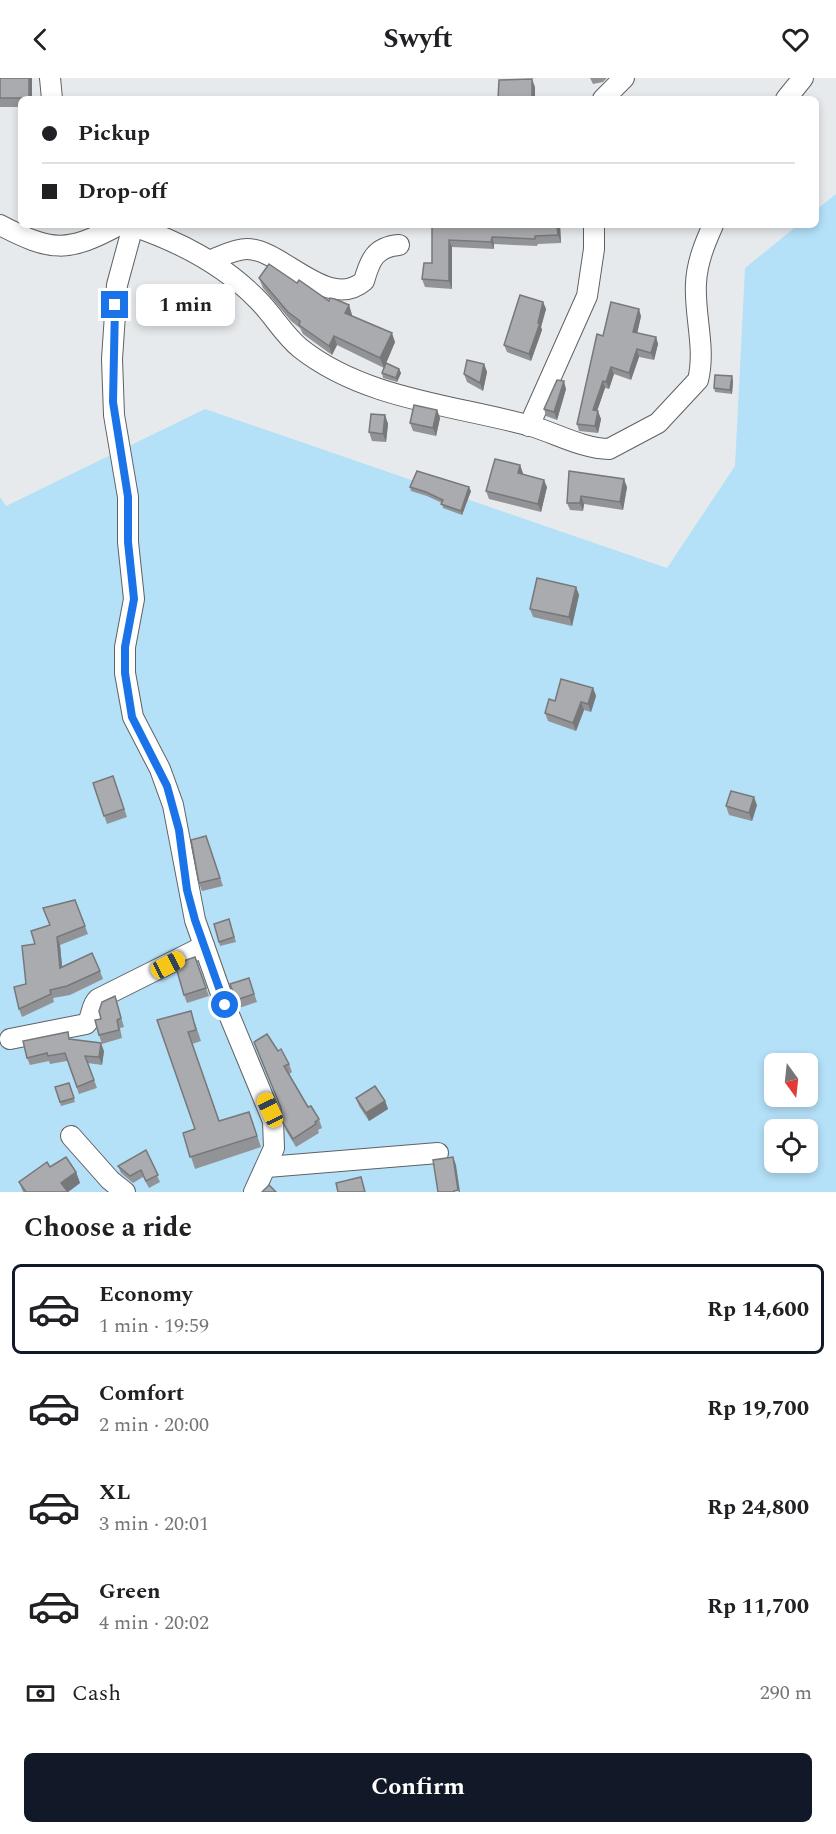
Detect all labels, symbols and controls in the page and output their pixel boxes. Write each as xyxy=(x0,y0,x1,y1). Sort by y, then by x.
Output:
text: Swyft xyxy=(383,18,453,60)
icon: back xyxy=(24,23,57,56)
icon: heart xyxy=(779,23,812,56)
text: Pickup xyxy=(78,117,150,150)
text: Drop-off xyxy=(78,175,167,208)
callout: 1 min xyxy=(136,284,235,326)
text: 1 min xyxy=(159,290,212,320)
route end xyxy=(101,291,128,318)
car xyxy=(148,949,188,981)
route start xyxy=(211,991,238,1018)
north arrow xyxy=(764,1053,818,1107)
map controls xyxy=(764,1053,818,1173)
car xyxy=(254,1090,286,1130)
button: locate xyxy=(764,1119,818,1173)
text: Choose a ride xyxy=(24,1207,192,1249)
text: Economy xyxy=(99,1278,192,1311)
icon: car xyxy=(27,1282,81,1336)
text: Rp 14,600 xyxy=(707,1293,809,1326)
text: 1 min · 19:59 xyxy=(99,1311,209,1341)
text: Comfort xyxy=(99,1377,184,1410)
icon: car xyxy=(27,1381,81,1435)
text: Rp 19,700 xyxy=(707,1392,809,1425)
text: 2 min · 20:00 xyxy=(99,1410,209,1440)
text: XL xyxy=(99,1476,130,1509)
icon: car xyxy=(27,1480,81,1534)
text: Rp 24,800 xyxy=(707,1491,809,1524)
text: 3 min · 20:01 xyxy=(99,1509,209,1539)
text: Green xyxy=(99,1575,161,1608)
icon: car xyxy=(27,1579,81,1633)
text: Rp 11,700 xyxy=(707,1590,809,1623)
text: 4 min · 20:02 xyxy=(99,1608,209,1638)
icon: cash xyxy=(24,1677,57,1710)
text: Cash xyxy=(72,1677,121,1710)
text: 290 m xyxy=(760,1678,812,1708)
button: Confirm xyxy=(24,1753,812,1822)

